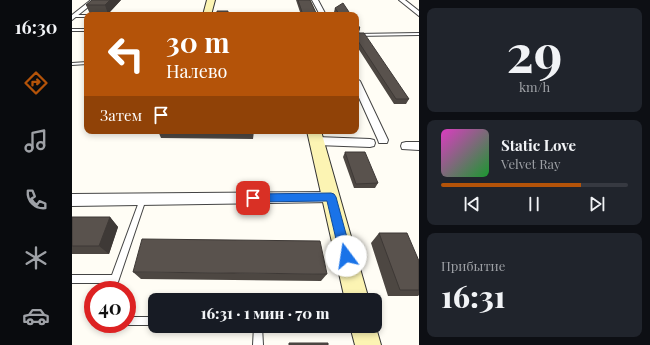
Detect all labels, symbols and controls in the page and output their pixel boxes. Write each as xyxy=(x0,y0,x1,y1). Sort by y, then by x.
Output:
text: 16:30 xyxy=(15,15,57,39)
text: 29 xyxy=(507,17,562,86)
text: 30 m xyxy=(166,23,230,60)
icon: left xyxy=(100,28,152,80)
text: Налево xyxy=(166,59,227,83)
icon: directions xyxy=(22,69,50,97)
text: km/h xyxy=(519,78,550,95)
icon: arrive xyxy=(150,104,172,126)
text: Затем xyxy=(100,105,142,125)
icon: music xyxy=(22,127,50,155)
text: Static Love xyxy=(501,135,576,155)
text: Velvet Ray xyxy=(501,155,561,172)
pin xyxy=(236,181,270,215)
icon: phone xyxy=(22,186,50,214)
icon: arrive xyxy=(242,187,264,209)
icon: previous xyxy=(461,193,483,215)
icon: pause xyxy=(523,193,545,215)
icon: next xyxy=(586,193,608,215)
position arrow xyxy=(325,235,367,277)
icon: climate xyxy=(22,244,50,272)
text: Прибытие xyxy=(441,257,505,274)
text: 16:31 xyxy=(441,276,506,316)
speed limit sign: 40 xyxy=(84,281,136,333)
icon: car xyxy=(22,302,50,330)
text: 16:31 · 1 мин · 70 m xyxy=(201,303,329,323)

